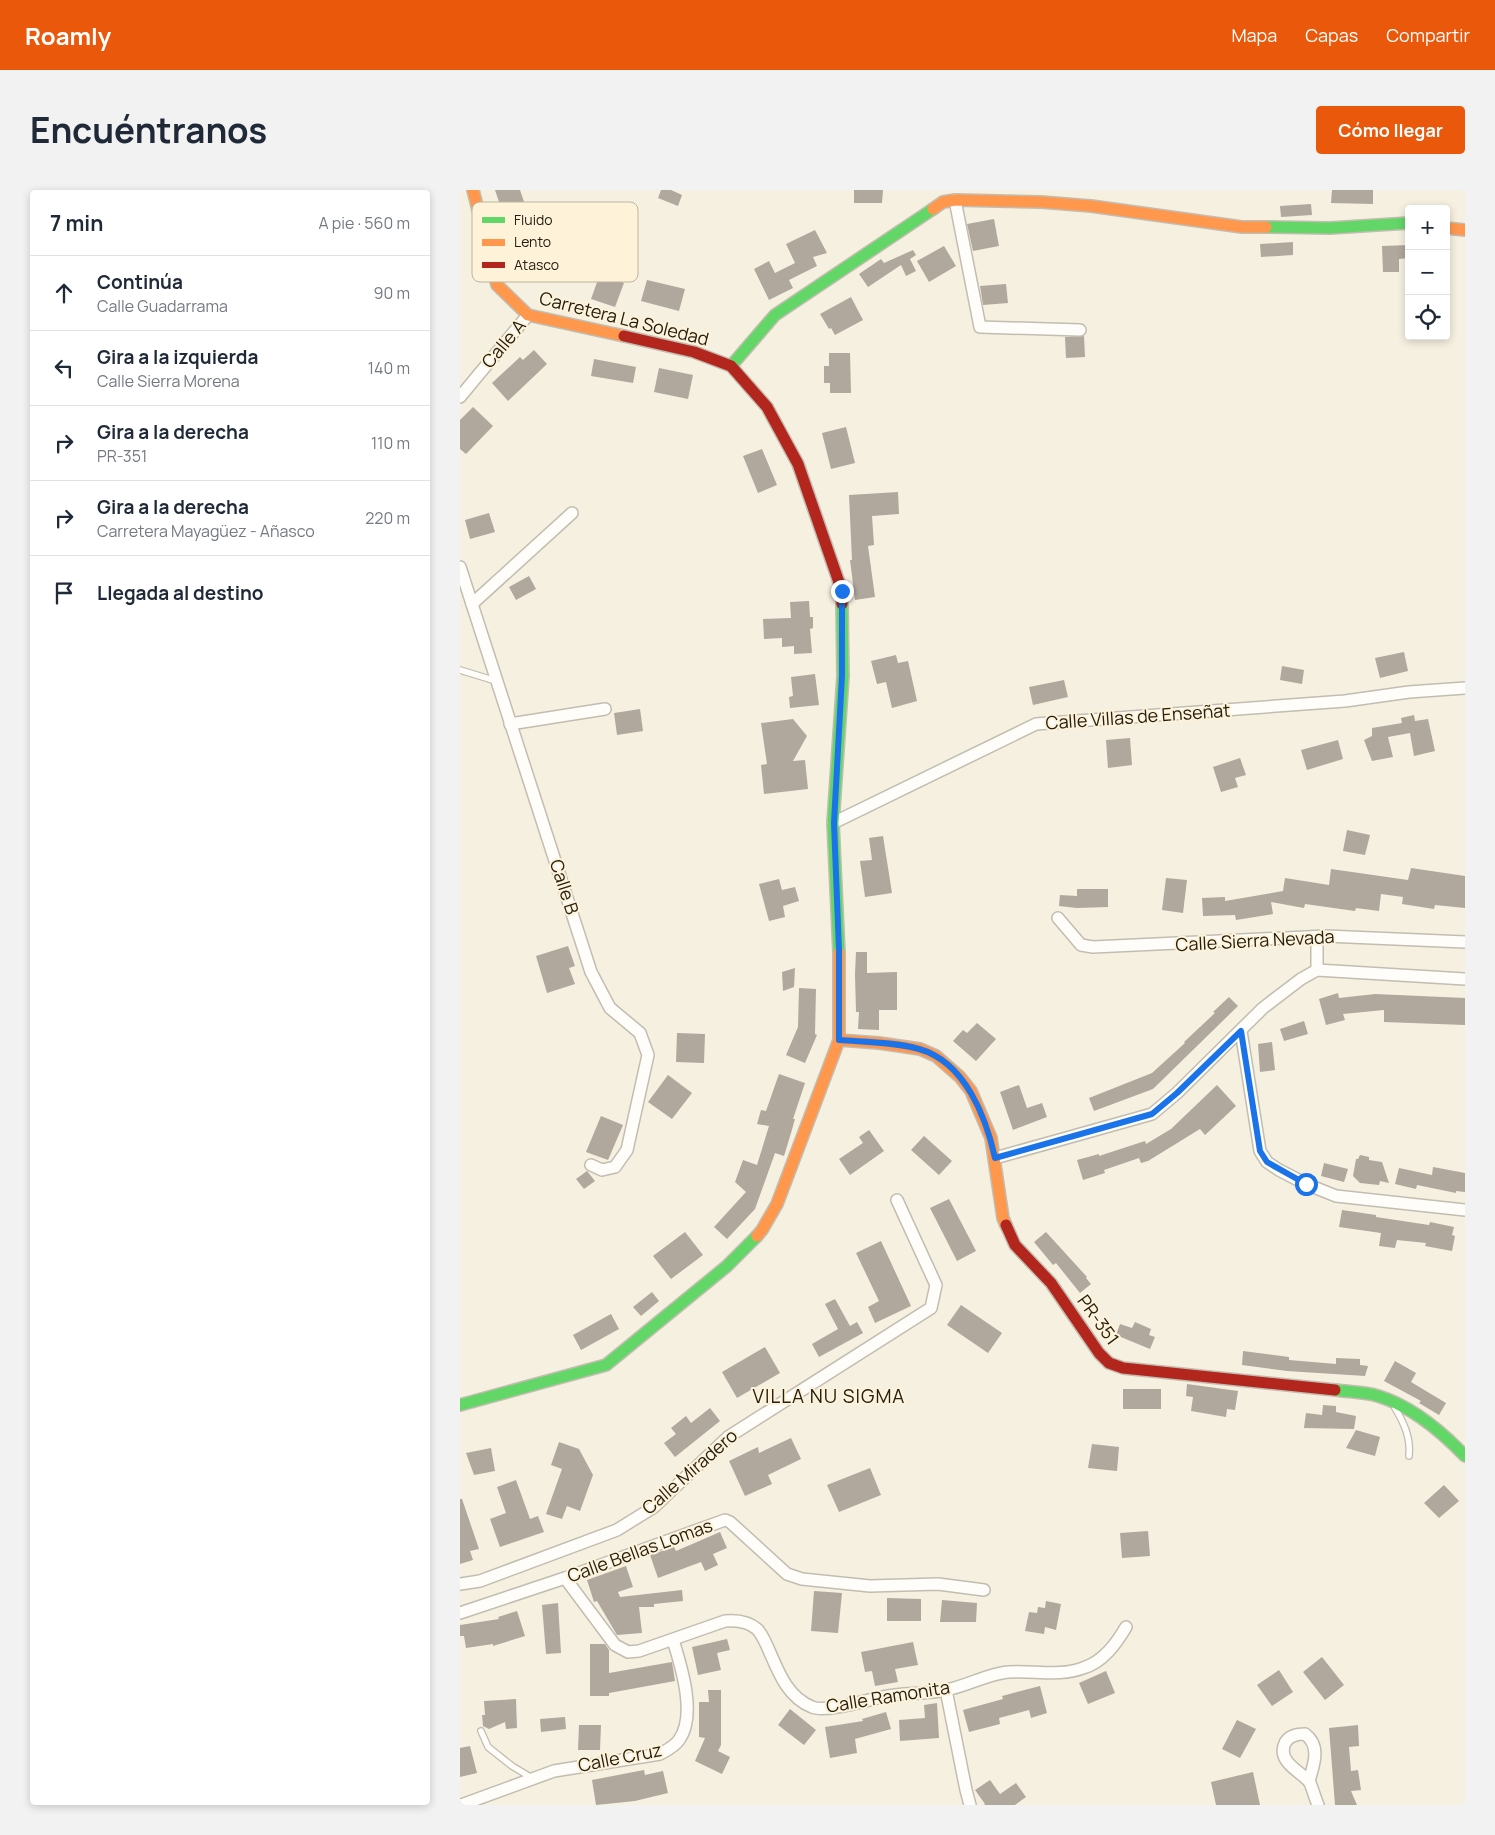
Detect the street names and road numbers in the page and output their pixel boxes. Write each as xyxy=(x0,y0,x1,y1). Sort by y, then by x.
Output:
street label: Carretera La Soledad xyxy=(537,285,712,351)
street label: Calle A xyxy=(476,313,531,373)
street label: Calle Villas de Enseñat xyxy=(1045,698,1231,734)
street label: Calle B xyxy=(545,856,585,917)
street label: Calle Sierra Nevada xyxy=(1175,924,1335,956)
street label: PR-351 xyxy=(1073,1290,1125,1349)
street label: Calle Miradero xyxy=(637,1423,742,1519)
street label: Calle Bellas Lomas xyxy=(564,1513,716,1587)
street label: Calle Ramonita xyxy=(824,1674,951,1718)
street label: Calle Cruz xyxy=(576,1737,664,1777)

